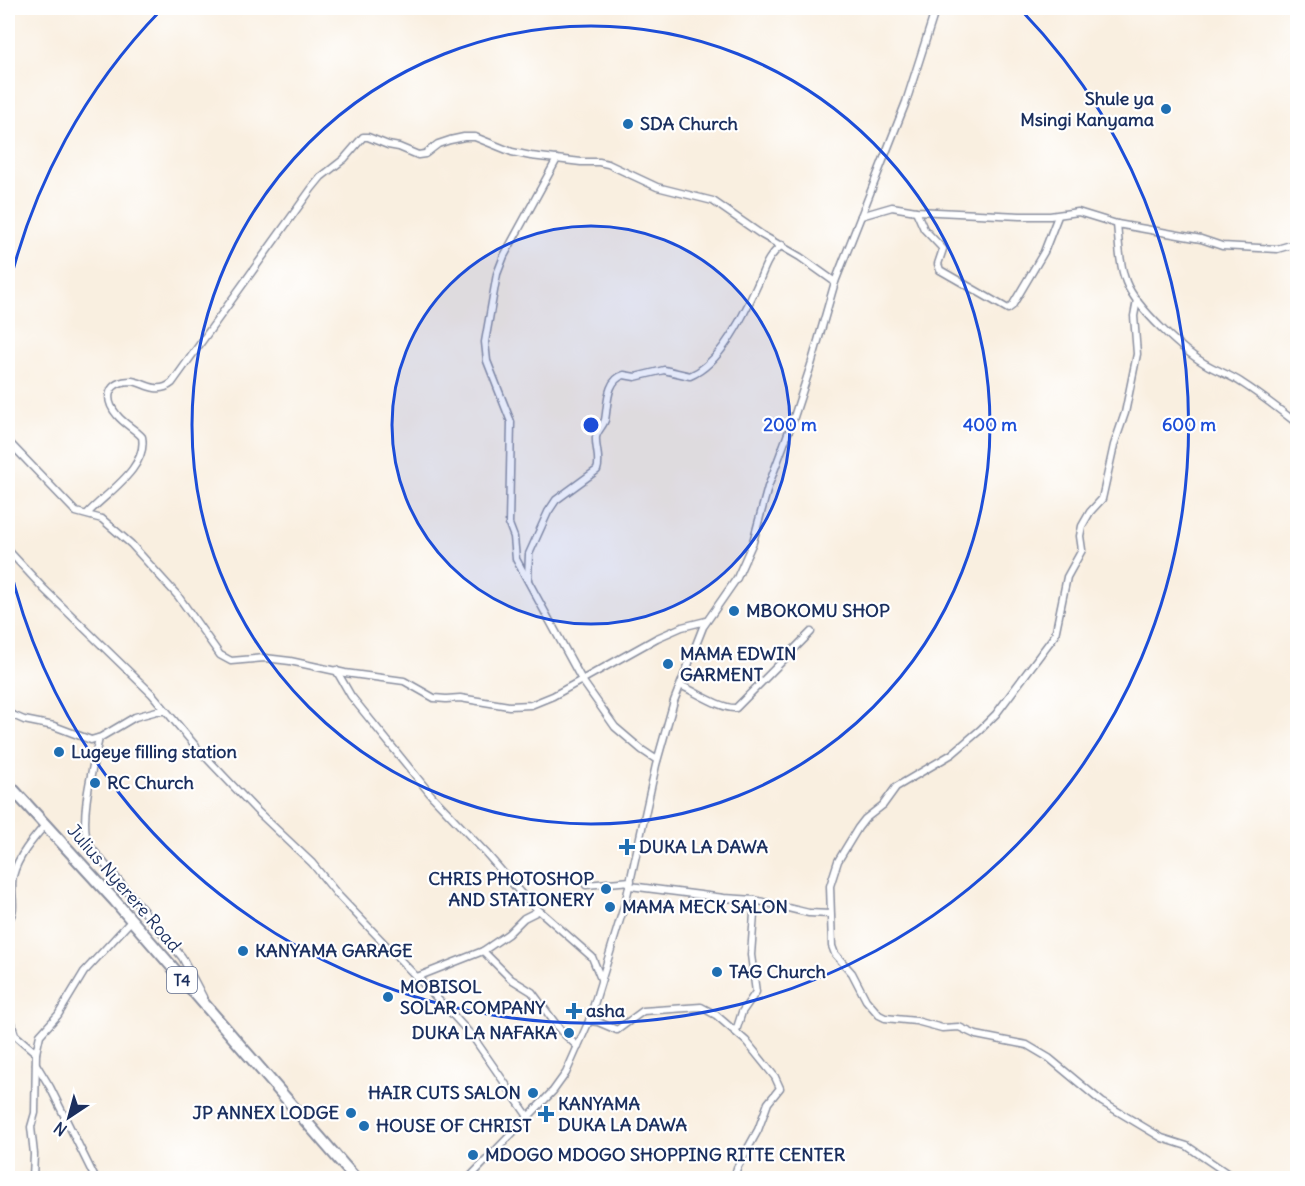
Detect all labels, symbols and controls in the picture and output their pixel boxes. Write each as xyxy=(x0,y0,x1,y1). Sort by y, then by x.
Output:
place label: Shule ya Msingi Kanyama xyxy=(1020,87,1154,131)
marker: Shule ya Msingi Kanyama xyxy=(1159,102,1173,116)
place label: SDA Church xyxy=(640,112,739,135)
marker: SDA Church xyxy=(621,117,635,131)
text: 200 m xyxy=(763,413,817,436)
text: 400 m xyxy=(963,413,1017,436)
text: 600 m xyxy=(1162,413,1216,436)
centre of rings xyxy=(581,415,601,435)
place label: MBOKOMU SHOP xyxy=(746,599,890,622)
marker: MBOKOMU SHOP xyxy=(727,604,741,618)
place label: MAMA EDWIN GARMENT xyxy=(680,642,797,686)
marker: MAMA EDWIN GARMENT xyxy=(661,657,675,671)
place label: Lugeye filling station xyxy=(71,740,237,763)
marker: Lugeye filling station xyxy=(52,745,66,759)
place label: RC Church xyxy=(107,771,194,794)
marker: RC Church xyxy=(88,776,102,790)
street label: Julius Nyerere Road xyxy=(62,819,187,957)
place label: DUKA LA DAWA xyxy=(639,835,768,858)
marker: DUKA LA DAWA xyxy=(620,840,634,854)
place label: CHRIS PHOTOSHOP AND STATIONERY xyxy=(428,867,595,911)
marker: CHRIS PHOTOSHOP AND STATIONERY xyxy=(599,882,613,896)
place label: MAMA MECK SALON xyxy=(622,895,788,918)
marker: MAMA MECK SALON xyxy=(603,900,617,914)
place label: KANYAMA GARAGE xyxy=(255,939,413,962)
marker: KANYAMA GARAGE xyxy=(236,944,250,958)
place label: TAG Church xyxy=(729,960,826,983)
marker: TAG Church xyxy=(710,965,724,979)
road number: T4 xyxy=(167,967,197,993)
place label: MOBISOL SOLAR COMPANY xyxy=(400,975,546,1019)
marker: MOBISOL SOLAR COMPANY xyxy=(381,990,395,1004)
place label: asha xyxy=(586,999,625,1022)
marker: asha xyxy=(567,1004,581,1018)
place label: DUKA LA NAFAKA xyxy=(412,1021,557,1044)
marker: DUKA LA NAFAKA xyxy=(562,1026,576,1040)
place label: HAIR CUTS SALON xyxy=(368,1081,521,1104)
marker: HAIR CUTS SALON xyxy=(526,1086,540,1100)
north arrow xyxy=(39,1087,99,1147)
place label: KANYAMA DUKA LA DAWA xyxy=(558,1092,687,1136)
place label: JP ANNEX LODGE xyxy=(193,1101,339,1124)
marker: JP ANNEX LODGE xyxy=(344,1106,358,1120)
marker: KANYAMA DUKA LA DAWA xyxy=(539,1107,553,1121)
place label: HOUSE OF CHRIST xyxy=(376,1114,532,1137)
text: N xyxy=(50,1118,71,1140)
marker: HOUSE OF CHRIST xyxy=(357,1119,371,1133)
place label: MDOGO MDOGO SHOPPING RITTE CENTER xyxy=(485,1143,846,1166)
marker: MDOGO MDOGO SHOPPING RITTE CENTER xyxy=(466,1148,480,1162)

